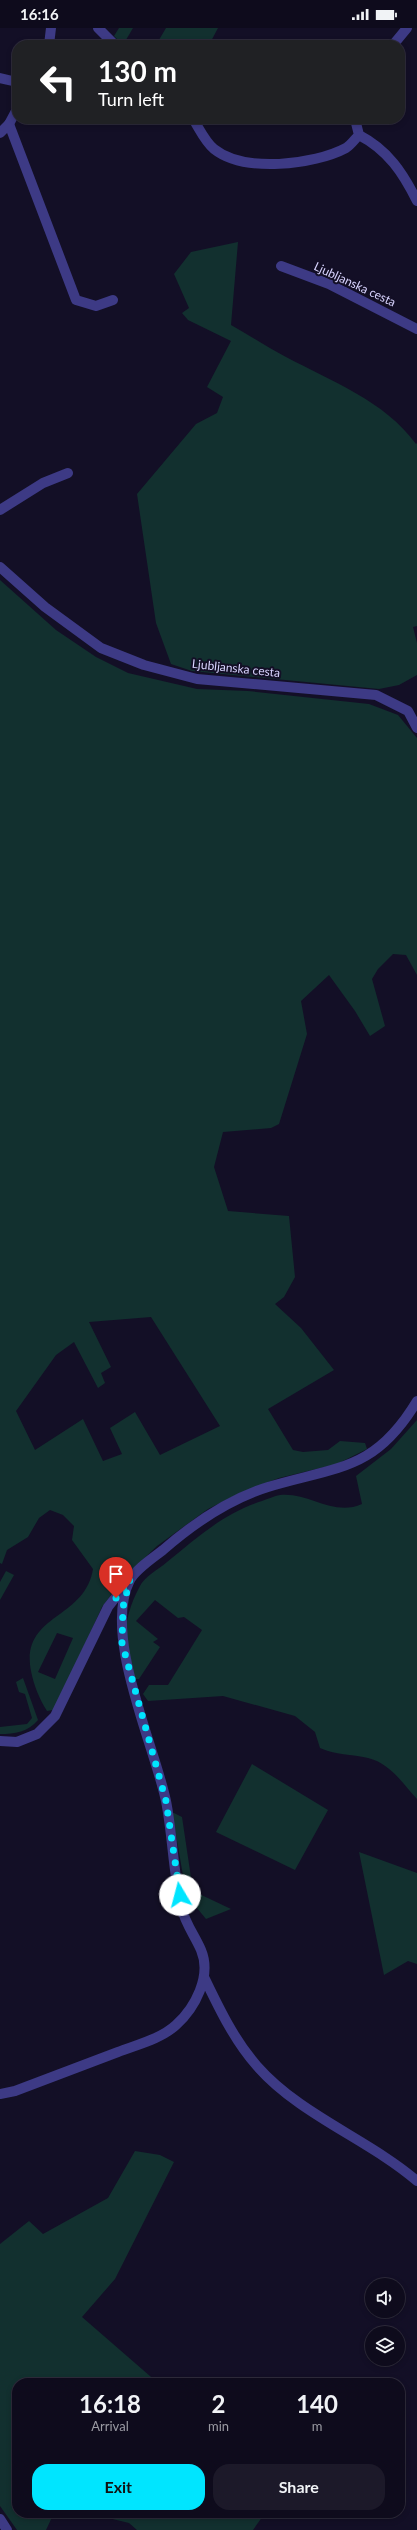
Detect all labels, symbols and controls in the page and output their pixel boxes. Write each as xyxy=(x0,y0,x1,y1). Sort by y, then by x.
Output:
text: 16:16 xyxy=(20,5,59,23)
text: 130 m xyxy=(98,54,177,88)
icon: left xyxy=(32,56,84,108)
text: Turn left xyxy=(98,88,164,110)
street label: Ljubljanska cesta xyxy=(312,258,398,310)
street label: Ljubljanska cesta xyxy=(191,656,281,680)
pin xyxy=(99,1557,133,1598)
icon: arrive xyxy=(105,1563,127,1585)
position arrow xyxy=(159,1874,201,1916)
map controls xyxy=(365,2278,405,2366)
button: sound xyxy=(365,2278,405,2318)
button: layers xyxy=(365,2326,405,2366)
text: 16:18 xyxy=(79,2389,141,2418)
text: 2 xyxy=(212,2389,226,2418)
text: 140 xyxy=(296,2389,338,2418)
text: Arrival xyxy=(91,2418,129,2434)
text: min xyxy=(208,2418,229,2434)
text: m xyxy=(312,2418,322,2434)
button: Exit xyxy=(32,2464,205,2510)
button: Share xyxy=(213,2464,385,2510)

